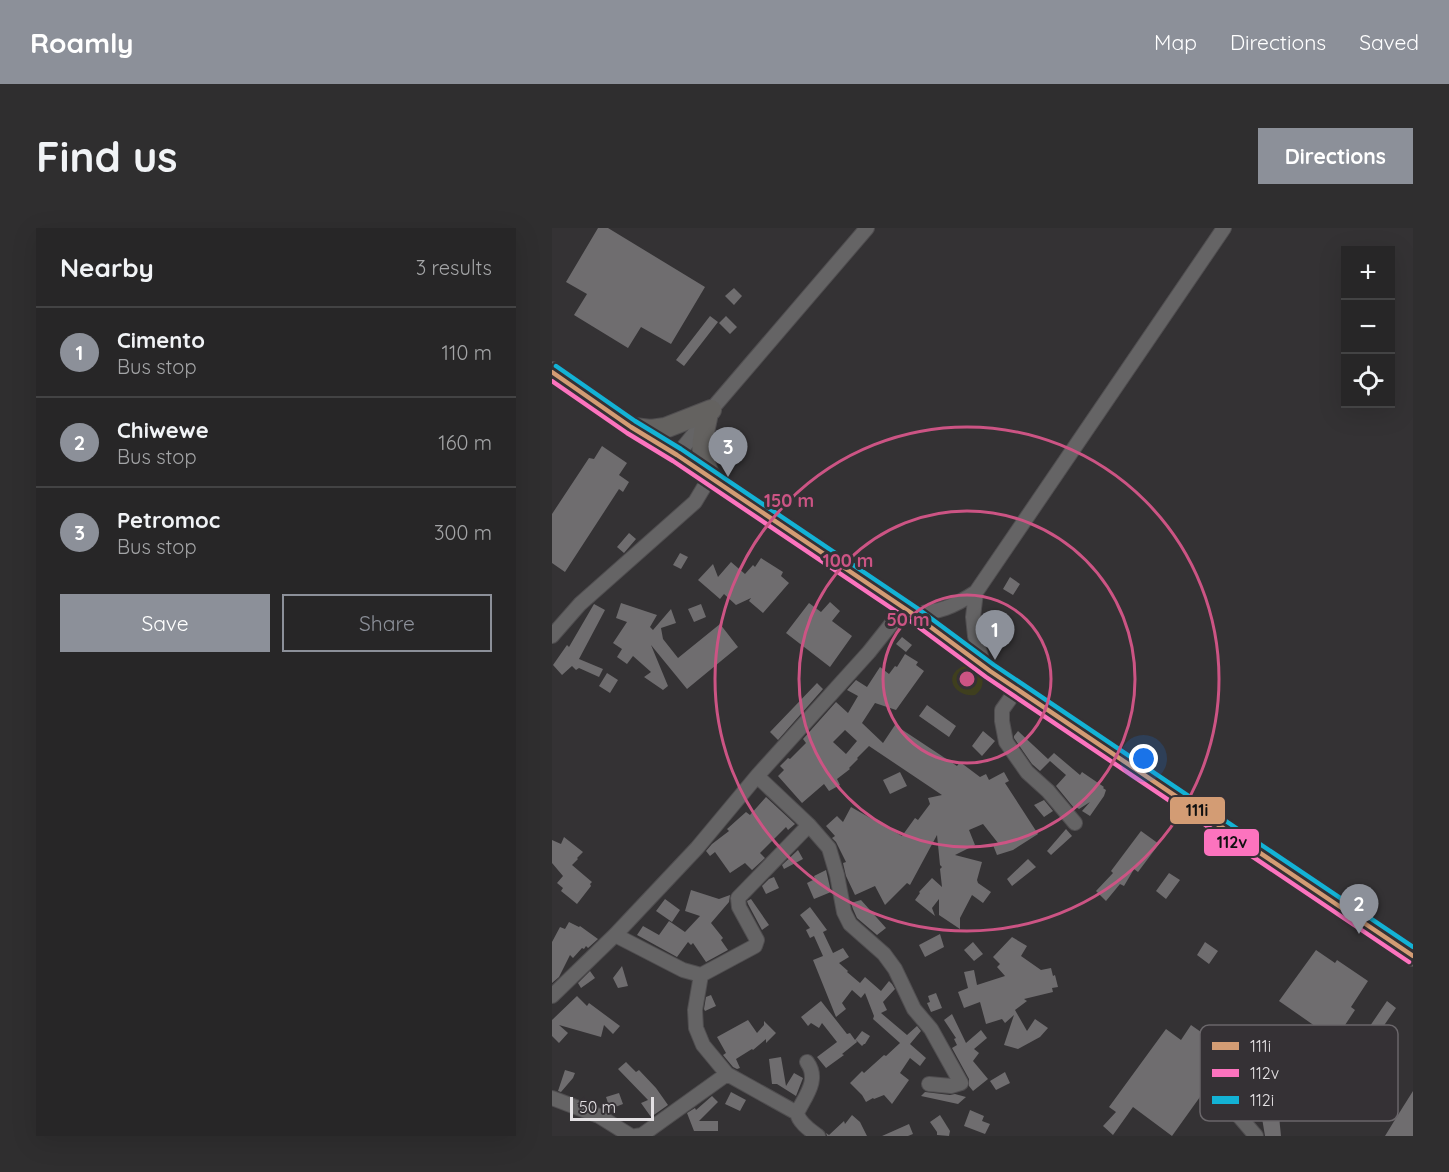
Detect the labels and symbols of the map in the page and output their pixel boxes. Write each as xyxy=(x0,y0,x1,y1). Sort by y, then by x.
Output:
pin: 3 xyxy=(708,428,747,477)
text: 150 m xyxy=(764,489,814,512)
text: 100 m xyxy=(823,549,873,572)
text: 50 m xyxy=(886,608,930,631)
pin: 1 xyxy=(976,610,1014,660)
centre of rings xyxy=(957,669,977,689)
your location xyxy=(1129,744,1158,773)
line badge: 111i xyxy=(1169,796,1226,825)
text: 111i xyxy=(1186,800,1208,820)
line badge: 112v xyxy=(1203,828,1260,857)
text: 112v xyxy=(1217,832,1247,852)
pin: 2 xyxy=(1340,884,1378,934)
legend xyxy=(1200,1025,1398,1121)
text: 111i xyxy=(1250,1036,1271,1056)
text: 112v xyxy=(1250,1063,1279,1083)
text: 112i xyxy=(1250,1090,1274,1110)
scale bar xyxy=(570,1094,654,1122)

